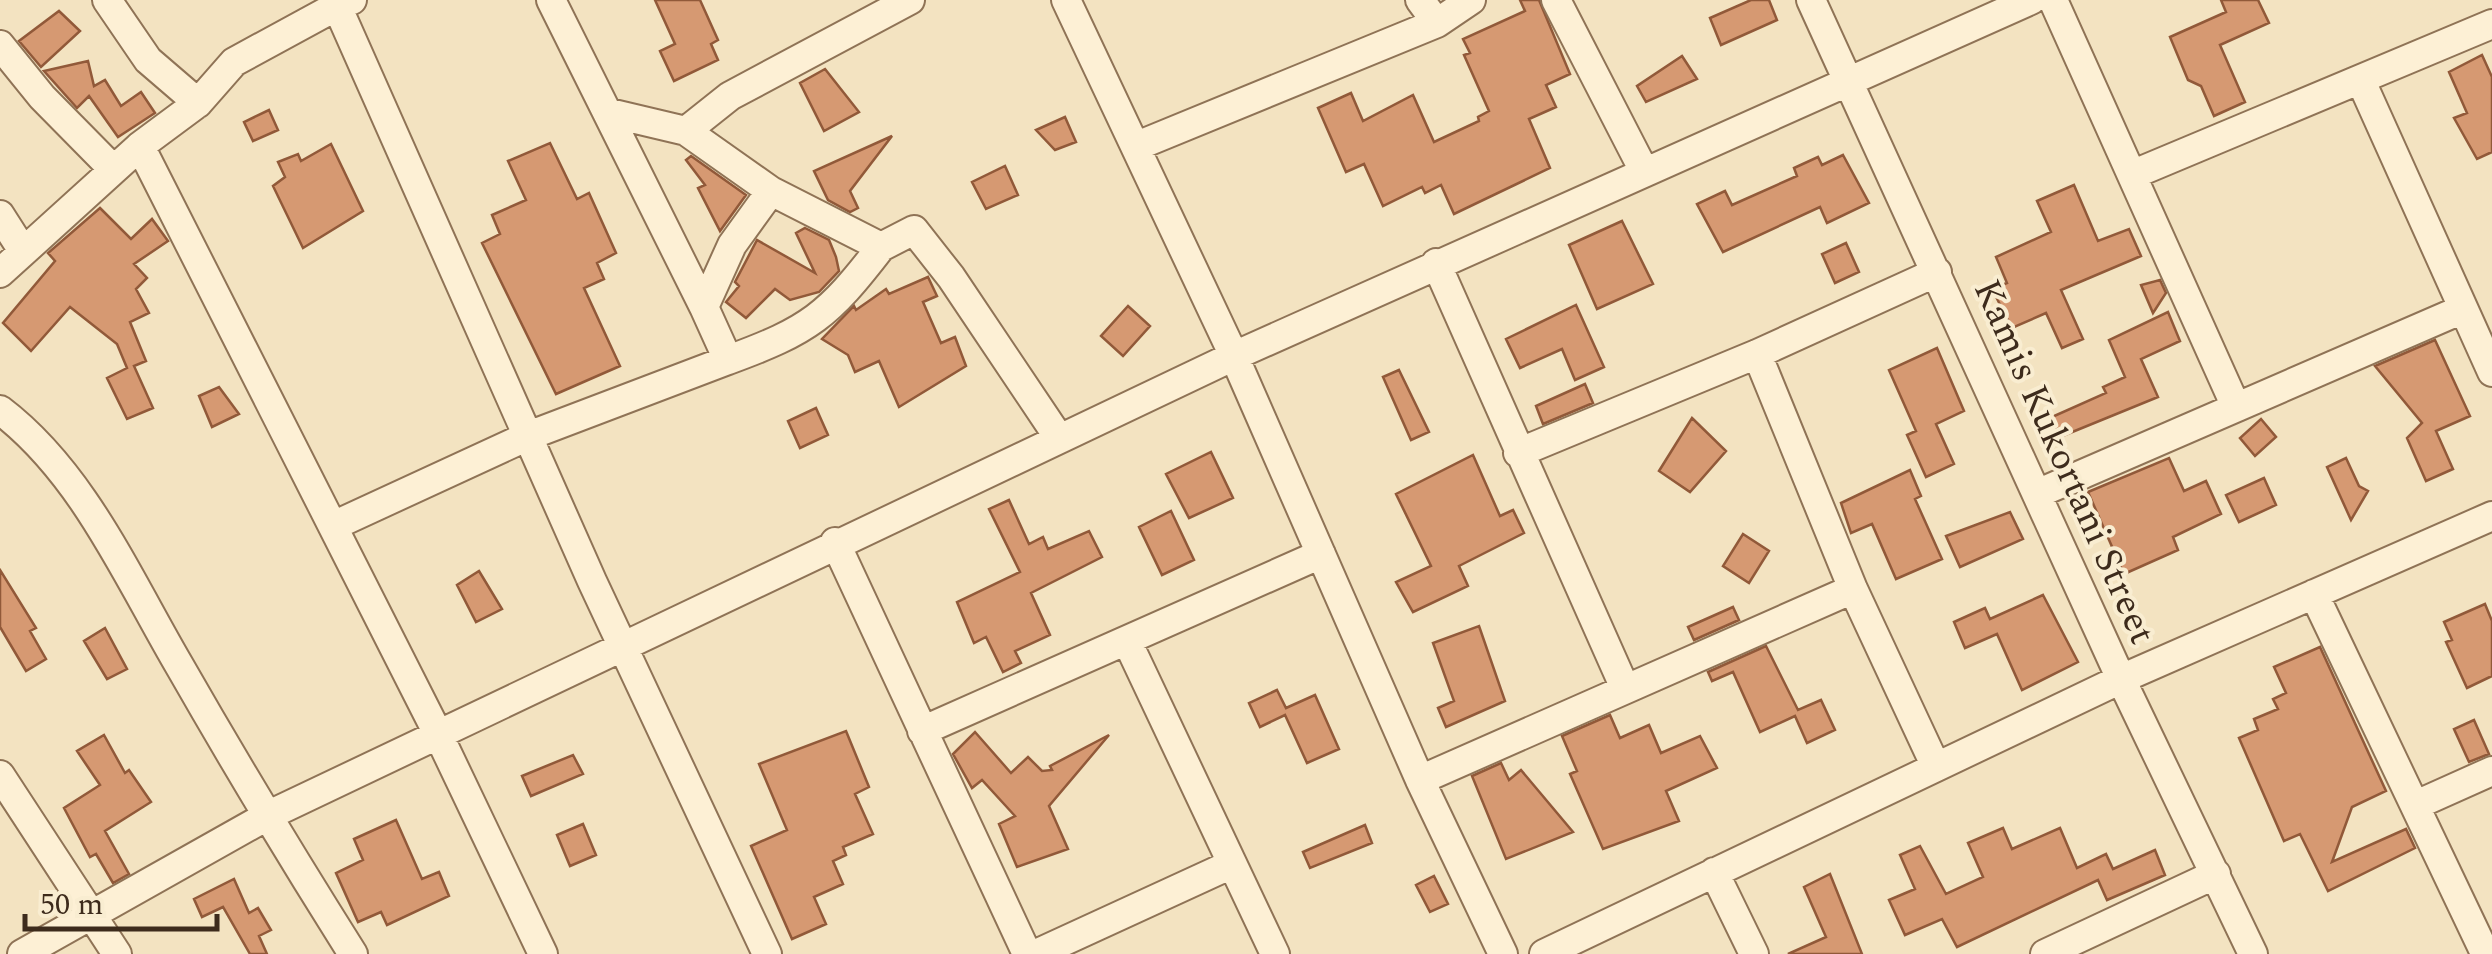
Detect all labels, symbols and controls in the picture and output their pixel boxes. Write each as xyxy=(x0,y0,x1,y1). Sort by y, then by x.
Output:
street label: Kamis Kukortani Street xyxy=(1957,270,2171,654)
scale bar xyxy=(25,869,218,931)
text: 50 m xyxy=(40,882,103,928)

